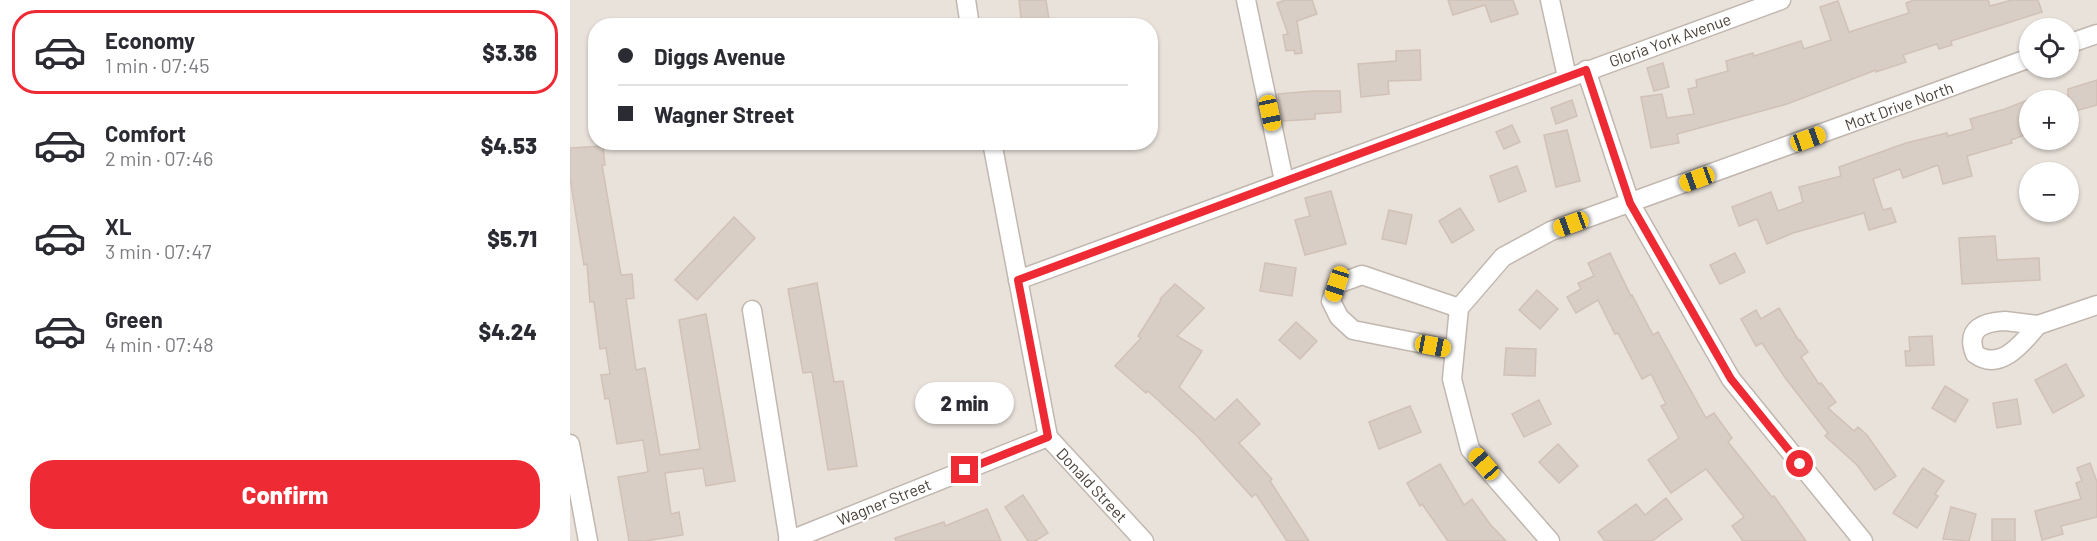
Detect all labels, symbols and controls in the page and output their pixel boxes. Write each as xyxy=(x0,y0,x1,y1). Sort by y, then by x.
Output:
street label: Gloria York Avenue xyxy=(1606,9,1733,70)
map controls xyxy=(2019,18,2079,222)
button: locate xyxy=(2019,18,2079,78)
icon: car xyxy=(33,25,87,79)
text: Economy xyxy=(105,27,195,53)
text: $3.36 xyxy=(482,39,537,65)
text: Diggs Avenue xyxy=(654,43,785,69)
text: 1 min · 07:45 xyxy=(105,53,209,77)
street label: Mott Drive North xyxy=(1842,77,1956,134)
button: + xyxy=(2019,90,2079,150)
car xyxy=(1257,94,1283,132)
text: Wagner Street xyxy=(654,101,794,127)
icon: car xyxy=(33,118,87,172)
text: Comfort xyxy=(105,120,186,146)
car xyxy=(1788,124,1828,154)
text: $4.53 xyxy=(481,132,537,158)
text: 2 min · 07:46 xyxy=(105,146,213,170)
button: − xyxy=(2019,162,2079,222)
car xyxy=(1677,164,1717,194)
car xyxy=(1551,209,1591,239)
icon: car xyxy=(33,211,87,265)
text: XL xyxy=(105,213,131,239)
text: $5.71 xyxy=(487,225,537,251)
text: 3 min · 07:47 xyxy=(105,239,211,263)
car xyxy=(1323,264,1351,304)
icon: car xyxy=(33,304,87,358)
text: Green xyxy=(105,306,163,332)
text: $4.24 xyxy=(479,318,537,344)
text: 4 min · 07:48 xyxy=(105,332,214,356)
car xyxy=(1414,334,1452,358)
callout: 2 min xyxy=(916,383,1014,425)
text: 2 min xyxy=(940,391,989,415)
street label: Donald Street xyxy=(1053,444,1132,526)
car xyxy=(1465,445,1503,483)
route start xyxy=(1786,450,1813,477)
route end xyxy=(951,456,978,483)
button: Confirm xyxy=(30,460,540,529)
street label: Wagner Street xyxy=(834,474,934,529)

